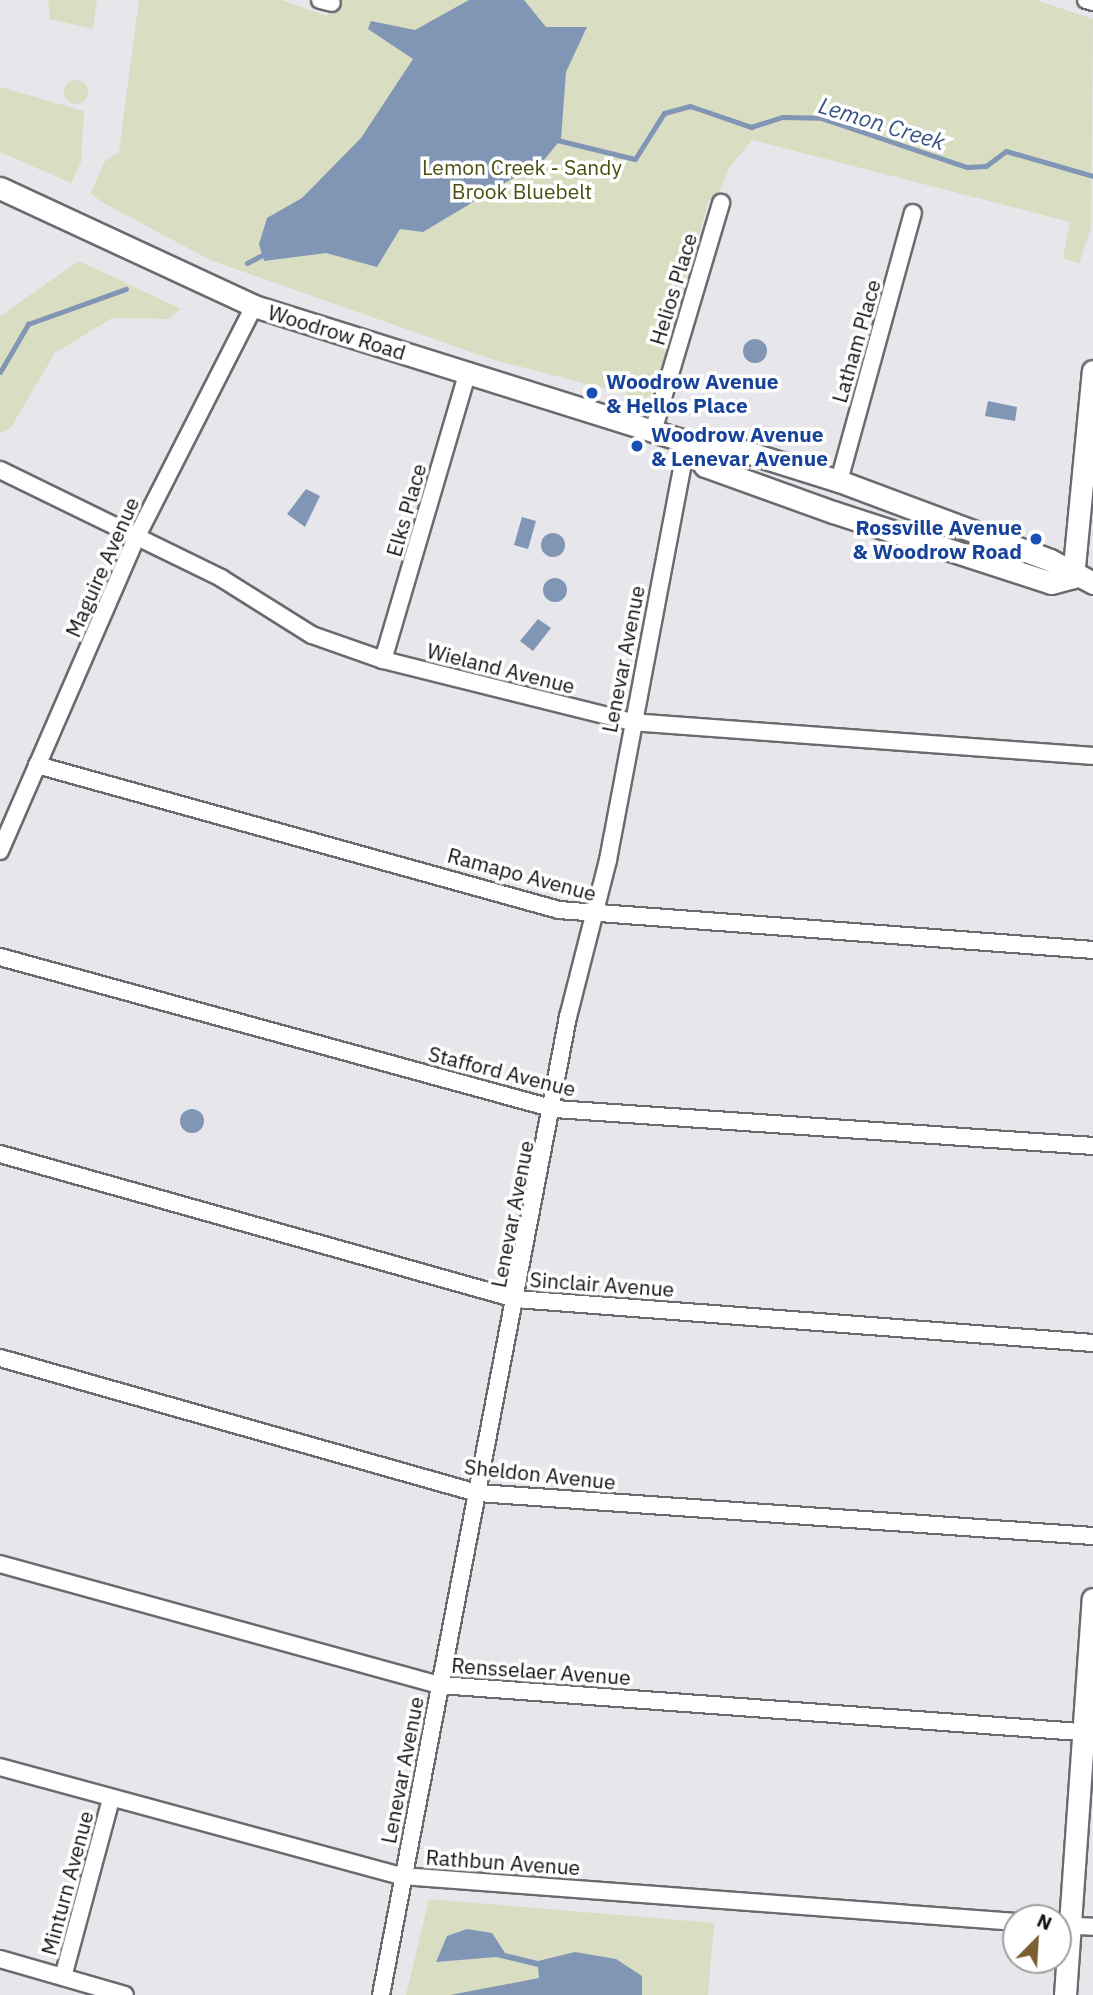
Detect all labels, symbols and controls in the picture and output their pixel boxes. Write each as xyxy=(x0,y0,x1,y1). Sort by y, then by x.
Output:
water label: Lemon Creek xyxy=(815,91,949,155)
park label: Lemon Creek - Sandy Brook Bluebelt xyxy=(422,154,622,204)
street label: Helios Place xyxy=(644,230,702,348)
street label: Latham Place xyxy=(826,276,886,406)
street label: Woodrow Road xyxy=(265,299,409,365)
place label: Woodrow Avenue & Hellos Place xyxy=(606,368,779,418)
marker: Woodrow Avenue & Hellos Place xyxy=(584,385,600,401)
place label: Woodrow Avenue & Lenevar Avenue xyxy=(651,421,828,471)
marker: Woodrow Avenue & Lenevar Avenue xyxy=(629,438,645,454)
street label: Elks Place xyxy=(381,461,431,559)
street label: Maguire Avenue xyxy=(60,493,144,641)
place label: Rossville Avenue & Woodrow Road xyxy=(853,514,1022,564)
marker: Rossville Avenue & Woodrow Road xyxy=(1028,531,1044,547)
street label: Lenevar Avenue xyxy=(596,583,650,735)
street label: Wieland Avenue xyxy=(424,637,578,699)
street label: Ramapo Avenue xyxy=(445,842,599,906)
street label: Stafford Avenue xyxy=(426,1041,578,1101)
street label: Lenevar Avenue xyxy=(485,1138,539,1290)
street label: Sinclair Avenue xyxy=(529,1266,675,1302)
street label: Sheldon Avenue xyxy=(463,1454,617,1494)
street label: Rensselaer Avenue xyxy=(451,1652,631,1690)
street label: Lenevar Avenue xyxy=(375,1694,429,1846)
street label: Minturn Avenue xyxy=(36,1808,98,1958)
street label: Rathbun Avenue xyxy=(425,1844,581,1880)
north arrow xyxy=(1002,1904,1072,1974)
text: N xyxy=(1034,1908,1056,1935)

